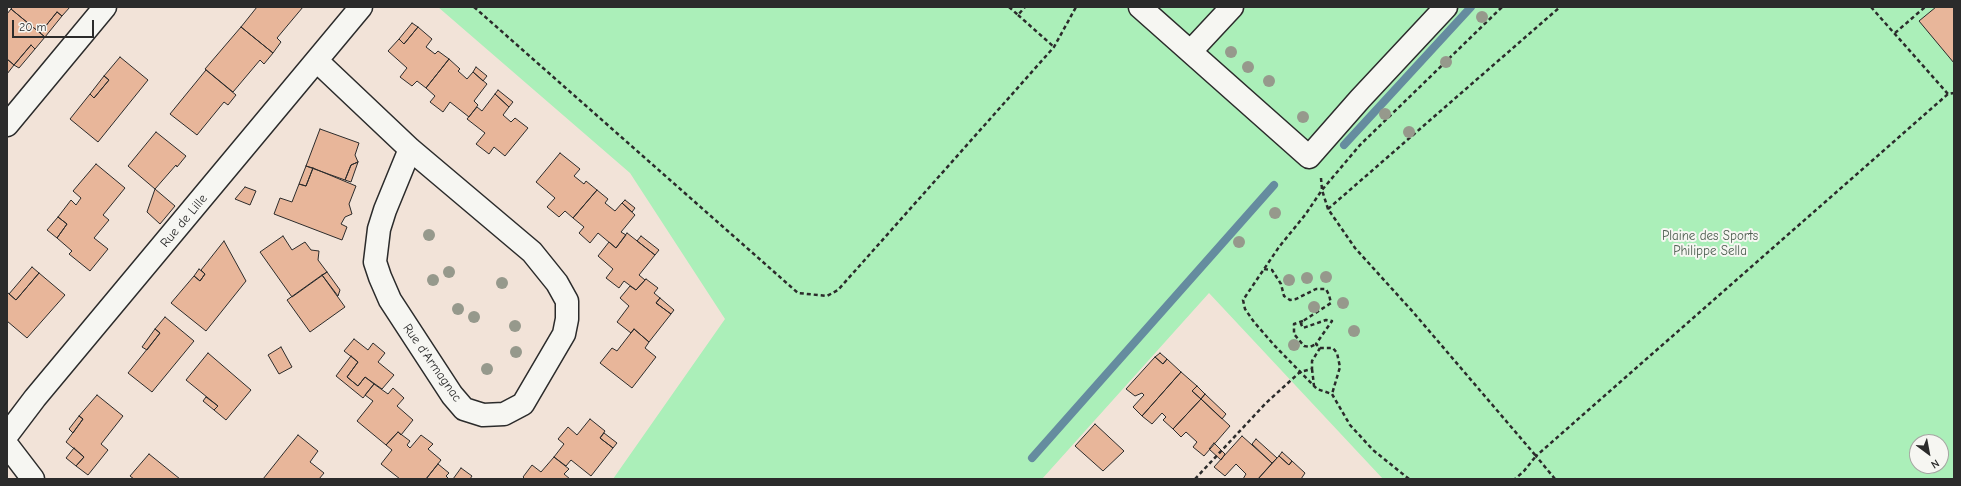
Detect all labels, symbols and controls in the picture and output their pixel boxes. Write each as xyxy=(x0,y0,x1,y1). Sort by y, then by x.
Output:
scale bar xyxy=(14,12,96,38)
text: 20 m xyxy=(19,20,47,34)
street label: Rue de Lille xyxy=(157,191,211,251)
park label: Plaine des Sports Philippe Sella xyxy=(1662,228,1758,259)
street label: Rue d'Armagnac xyxy=(399,321,465,405)
north arrow xyxy=(1909,434,1949,474)
text: N xyxy=(1929,456,1942,471)

